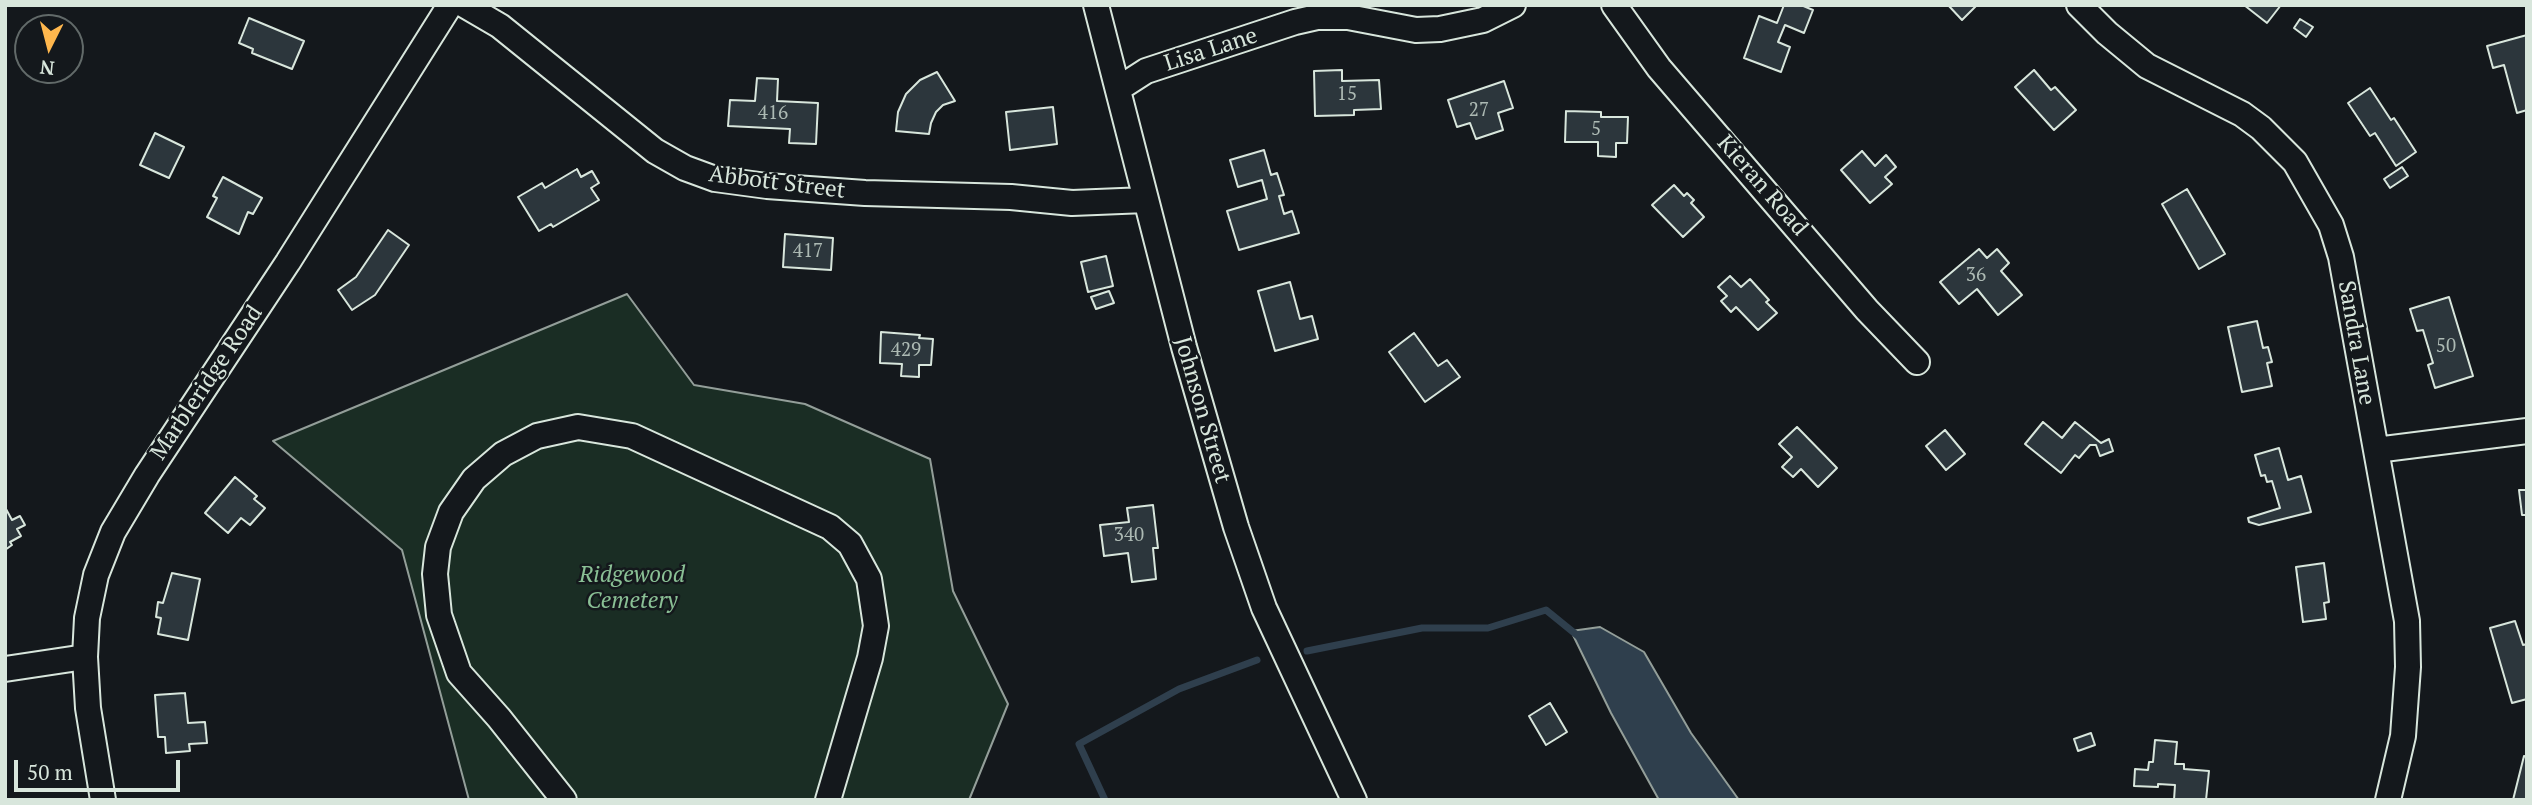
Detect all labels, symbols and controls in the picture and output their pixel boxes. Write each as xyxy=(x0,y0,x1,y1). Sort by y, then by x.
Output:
north arrow xyxy=(14,14,84,84)
street label: Lisa Lane xyxy=(1161,22,1261,78)
text: N xyxy=(38,55,55,82)
house number: 15 xyxy=(1337,84,1357,106)
house number: 27 xyxy=(1469,100,1489,122)
house number: 416 xyxy=(758,103,788,125)
house number: 5 xyxy=(1591,119,1601,141)
street label: Kieran Road xyxy=(1711,130,1813,242)
street label: Abbott Street xyxy=(707,161,847,205)
house number: 417 xyxy=(793,241,823,263)
house number: 36 xyxy=(1966,265,1986,287)
street label: Sandra Lane xyxy=(2331,279,2381,407)
street label: Marbleridge Road xyxy=(145,300,269,466)
street label: Johnson Street xyxy=(1168,334,1236,486)
house number: 50 xyxy=(2436,336,2456,358)
house number: 429 xyxy=(891,340,921,362)
house number: 340 xyxy=(1114,525,1144,547)
park label: Ridgewood Cemetery xyxy=(579,561,685,615)
scale bar xyxy=(18,746,184,790)
text: 50 m xyxy=(27,758,73,786)

